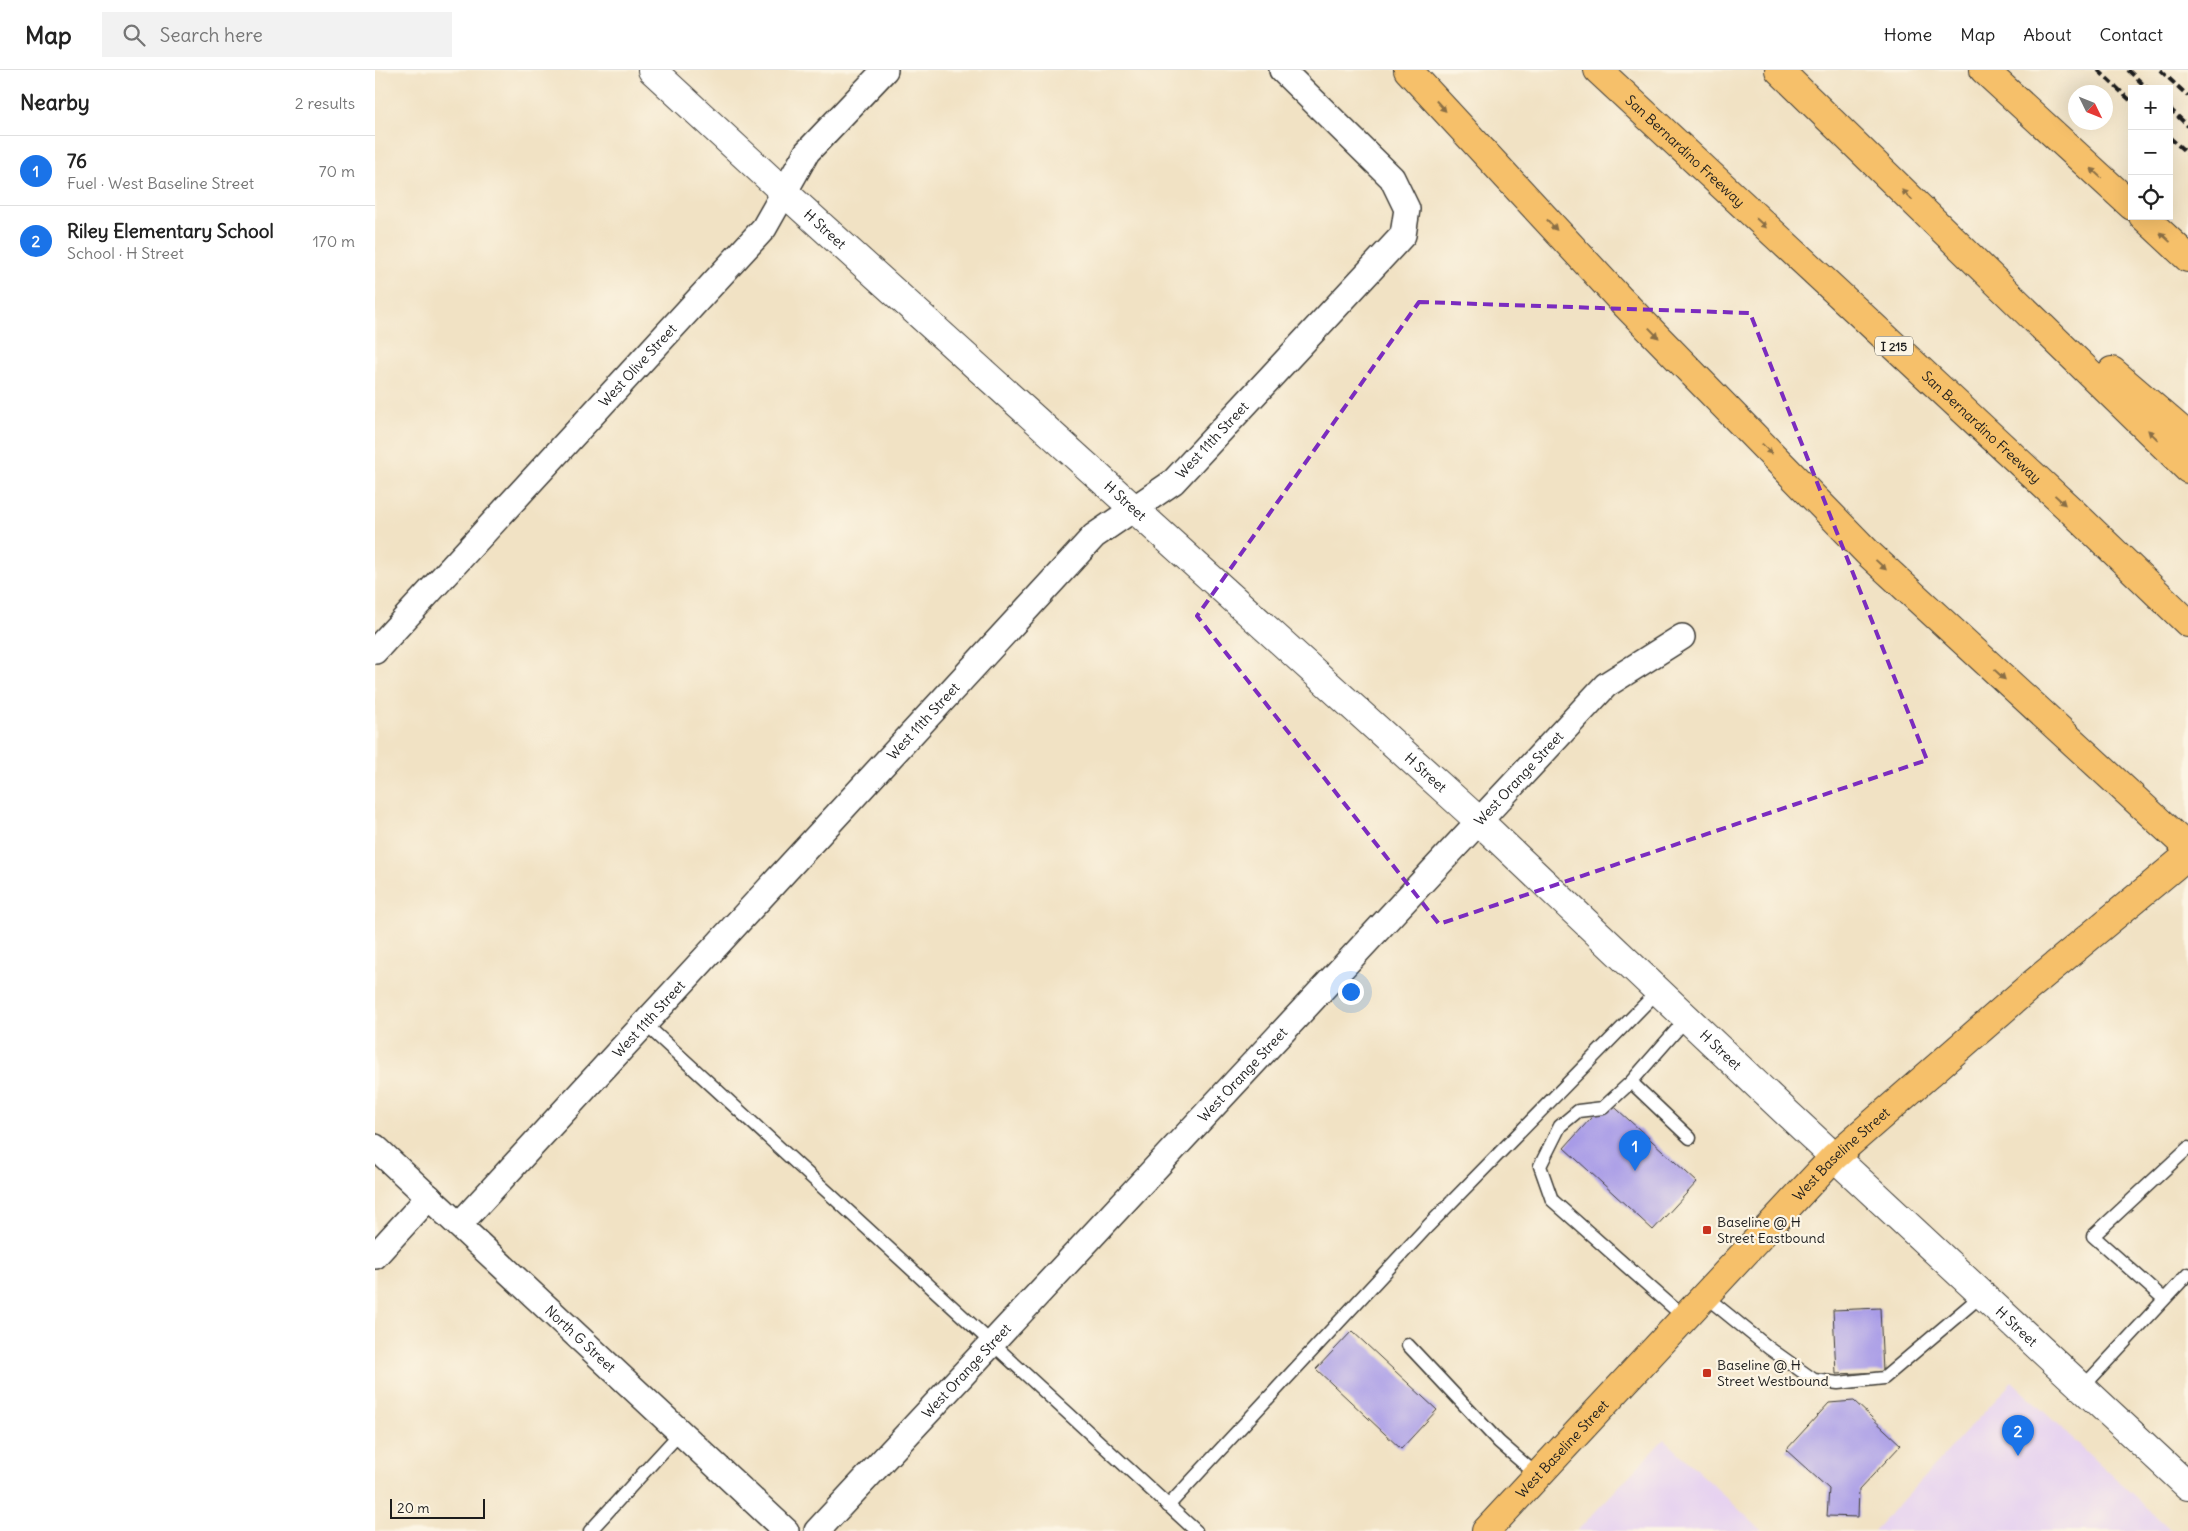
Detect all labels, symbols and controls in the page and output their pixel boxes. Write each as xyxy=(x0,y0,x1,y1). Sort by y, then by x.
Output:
search box xyxy=(102,12,452,57)
text: Map xyxy=(25,20,72,50)
icon: search xyxy=(120,21,148,49)
text: Search here xyxy=(160,23,263,47)
text: Home xyxy=(1884,23,1932,46)
text: Map xyxy=(1960,23,1995,46)
text: About xyxy=(2023,23,2071,46)
text: Contact xyxy=(2099,23,2163,46)
north arrow xyxy=(2068,85,2113,130)
map controls xyxy=(2128,85,2173,220)
button: + xyxy=(2128,85,2173,130)
text: Nearby xyxy=(20,89,90,116)
street label: San Bernardino Freeway xyxy=(1622,91,1749,211)
text: 2 results xyxy=(295,93,355,113)
one-way arrow xyxy=(1435,99,1447,111)
button: − xyxy=(2128,130,2173,175)
text: 76 xyxy=(67,149,87,173)
text: 1 xyxy=(33,161,39,181)
text: 70 m xyxy=(319,161,355,181)
one-way arrow xyxy=(2090,167,2102,179)
text: Fuel · West Baseline Street xyxy=(67,173,254,193)
button: locate xyxy=(2128,175,2173,220)
one-way arrow xyxy=(1901,189,1913,201)
street label: H Street xyxy=(800,205,850,253)
one-way arrow xyxy=(1755,217,1767,229)
text: Riley Elementary School xyxy=(67,219,274,243)
one-way arrow xyxy=(1546,219,1558,231)
text: 2 xyxy=(32,231,40,251)
text: 170 m xyxy=(312,231,355,251)
one-way arrow xyxy=(2160,231,2172,243)
text: School · H Street xyxy=(67,243,184,263)
street label: West Olive Street xyxy=(595,320,680,411)
one-way arrow xyxy=(1647,327,1659,339)
road number: I 215 xyxy=(1875,336,1913,356)
street label: San Bernardino Freeway xyxy=(1918,367,2045,487)
street label: West 11th Street xyxy=(1172,398,1253,482)
one-way arrow xyxy=(2147,429,2159,441)
one-way arrow xyxy=(1761,443,1773,455)
street label: H Street xyxy=(1100,477,1150,525)
one-way arrow xyxy=(2054,494,2066,506)
one-way arrow xyxy=(1875,559,1887,571)
one-way arrow xyxy=(1994,669,2006,681)
street label: West 11th Street xyxy=(883,679,964,764)
street label: West Orange Street xyxy=(1470,727,1567,830)
street label: H Street xyxy=(1401,749,1451,796)
street label: West 11th Street xyxy=(609,976,689,1062)
your location xyxy=(1338,979,1364,1005)
street label: West Orange Street xyxy=(1194,1023,1291,1126)
street label: H Street xyxy=(1696,1026,1745,1074)
street label: West Baseline Street xyxy=(1789,1103,1894,1205)
pin: 1 xyxy=(1619,1130,1651,1171)
place label: Baseline @ H Street Eastbound xyxy=(1717,1213,1825,1247)
marker: Baseline @ H Street Eastbound xyxy=(1701,1224,1713,1236)
street label: North G Street xyxy=(541,1301,620,1376)
street label: H Street xyxy=(1992,1303,2041,1351)
street label: West Orange Street xyxy=(918,1320,1015,1422)
place label: Baseline @ H Street Westbound xyxy=(1717,1356,1829,1390)
marker: Baseline @ H Street Westbound xyxy=(1701,1367,1713,1379)
street label: West Baseline Street xyxy=(1512,1396,1613,1502)
pin: 2 xyxy=(2002,1415,2034,1456)
scale bar xyxy=(390,1496,485,1519)
text: 20 m xyxy=(397,1499,430,1517)

